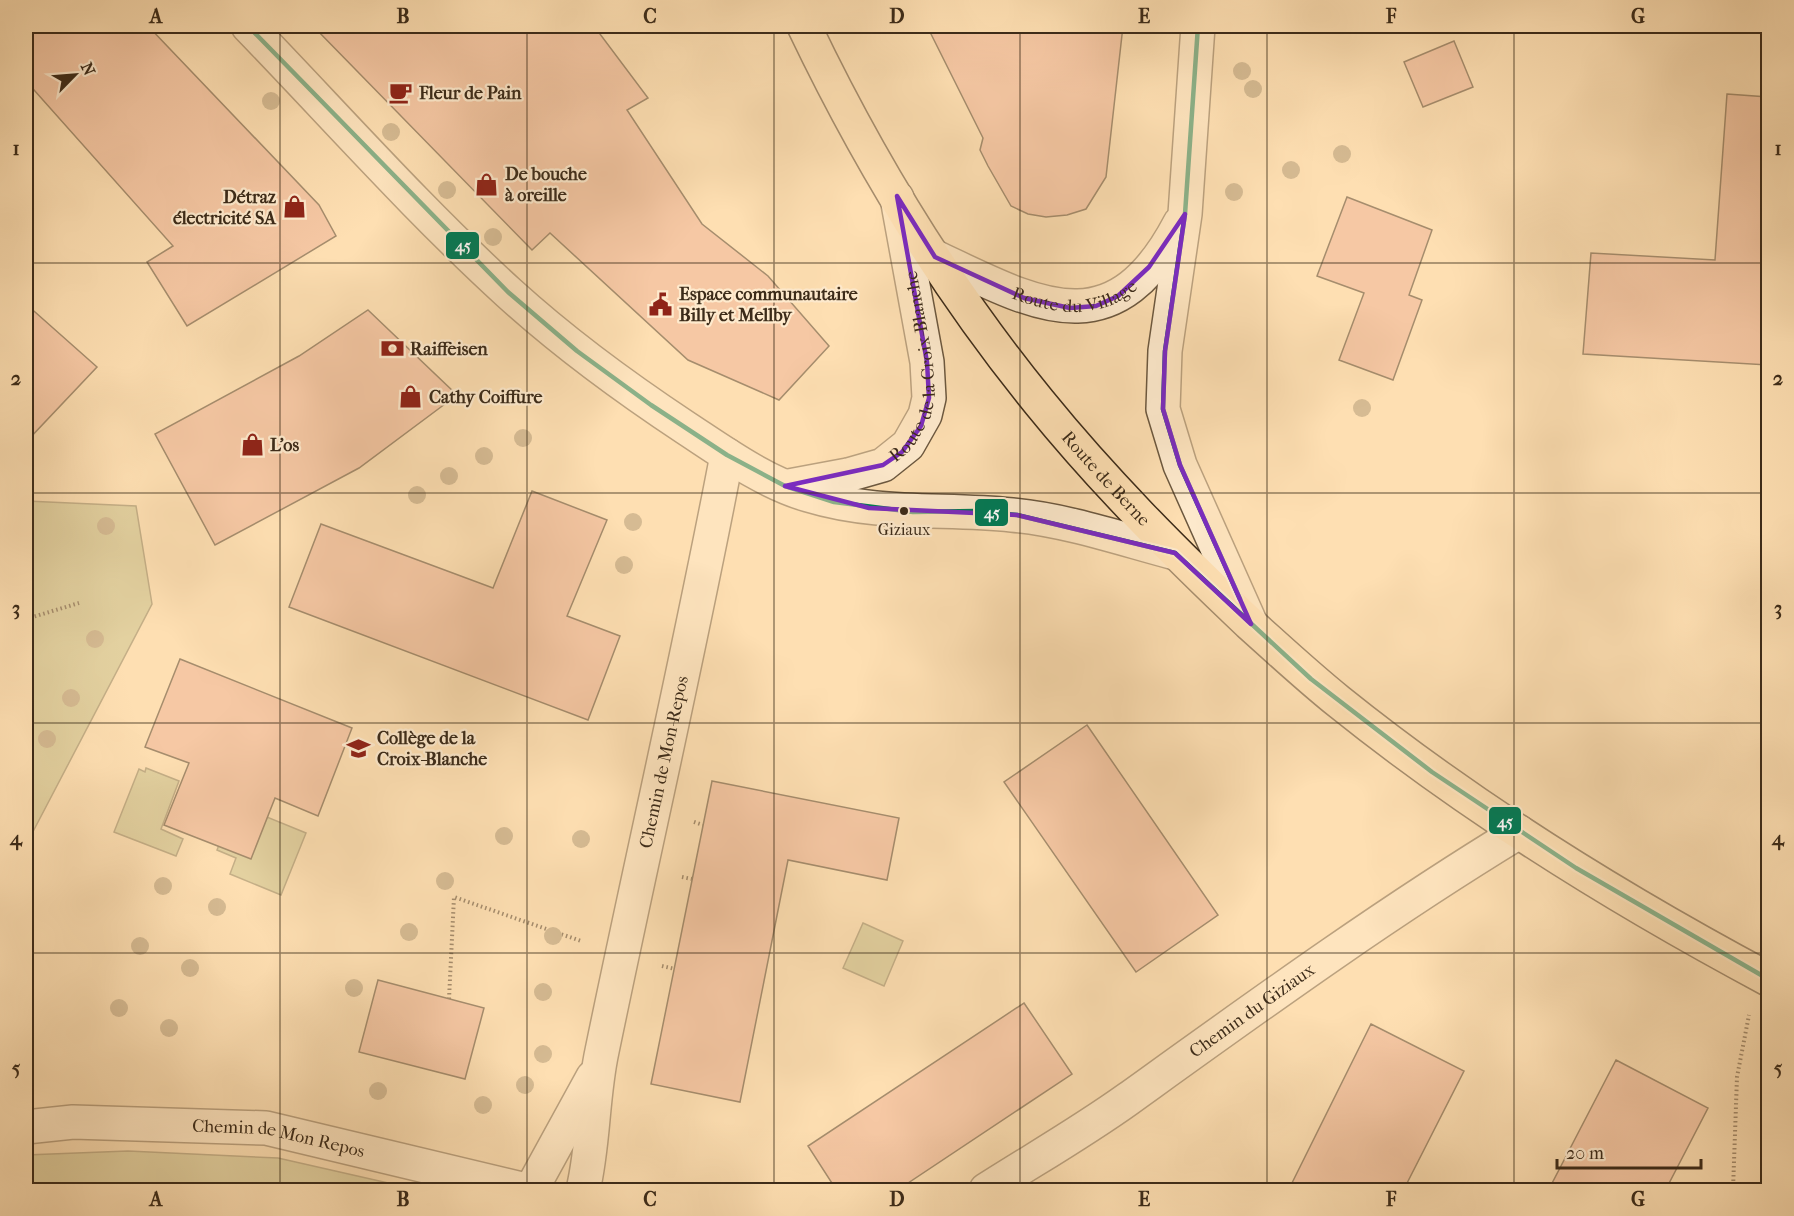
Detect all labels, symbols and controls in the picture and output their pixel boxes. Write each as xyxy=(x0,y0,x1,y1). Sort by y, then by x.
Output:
text: A xyxy=(148,5,164,28)
text: B xyxy=(396,5,410,28)
text: C xyxy=(643,5,657,28)
text: D xyxy=(889,5,905,28)
text: E xyxy=(1138,5,1150,28)
text: F xyxy=(1385,5,1397,28)
text: G xyxy=(1631,5,1645,28)
north arrow xyxy=(45,45,105,105)
text: N xyxy=(77,59,100,79)
cafe icon: Fleur de Pain xyxy=(388,80,414,106)
place label: Fleur de Pain xyxy=(418,83,522,104)
text: 1 xyxy=(12,137,20,160)
text: 1 xyxy=(1774,137,1782,160)
place label: De bouche à oreille xyxy=(505,164,587,206)
shop icon: De bouche à oreille xyxy=(474,171,500,197)
place label: Détraz électricité SA xyxy=(173,187,277,229)
shop icon: Détraz électricité SA xyxy=(281,194,307,220)
line badge: 45 xyxy=(445,231,480,260)
text: 45 xyxy=(454,236,471,256)
street label: Route de la Croix-Blanche xyxy=(885,269,940,467)
street label: Route du Village xyxy=(1009,276,1141,317)
place label: Espace communautaire Billy et Mellby xyxy=(679,284,858,326)
public building icon: Espace communautaire Billy et Mellby xyxy=(648,291,674,317)
bank icon: Raiffeisen xyxy=(379,336,405,362)
place label: Raiffeisen xyxy=(410,339,488,360)
text: 2 xyxy=(11,367,21,390)
text: 2 xyxy=(1773,367,1783,390)
shop icon: Cathy Coiffure xyxy=(398,384,424,410)
place label: Cathy Coiffure xyxy=(429,387,543,408)
street label: Route de Berne xyxy=(1057,427,1154,531)
shop icon: L'os xyxy=(239,432,265,458)
place label: L'os xyxy=(270,435,300,456)
line badge: 45 xyxy=(974,498,1009,527)
text: 45 xyxy=(983,503,1000,523)
marker: Giziaux xyxy=(898,505,910,517)
place label: Giziaux xyxy=(878,520,931,539)
text: 3 xyxy=(12,597,20,620)
text: 3 xyxy=(1774,597,1782,620)
street label: Chemin de Mon-Repos xyxy=(635,674,693,850)
place label: Collège de la Croix-Blanche xyxy=(377,728,487,770)
school or university icon: Collège de la Croix-Blanche xyxy=(346,735,372,761)
line badge: 45 xyxy=(1488,806,1522,835)
text: 45 xyxy=(1496,812,1513,832)
text: 4 xyxy=(9,827,23,851)
text: 4 xyxy=(1771,827,1785,851)
street label: Chemin du Giziaux xyxy=(1185,959,1319,1062)
text: 5 xyxy=(12,1057,21,1080)
text: 5 xyxy=(1774,1057,1783,1080)
street label: Chemin de Mon Repos xyxy=(192,1116,367,1162)
scale bar xyxy=(1557,1132,1701,1170)
text: 20 m xyxy=(1566,1143,1604,1164)
text: A xyxy=(148,1188,164,1211)
text: B xyxy=(396,1188,410,1211)
text: C xyxy=(643,1188,657,1211)
text: D xyxy=(889,1188,905,1211)
text: E xyxy=(1138,1188,1150,1211)
text: F xyxy=(1385,1188,1397,1211)
text: G xyxy=(1631,1188,1645,1211)

